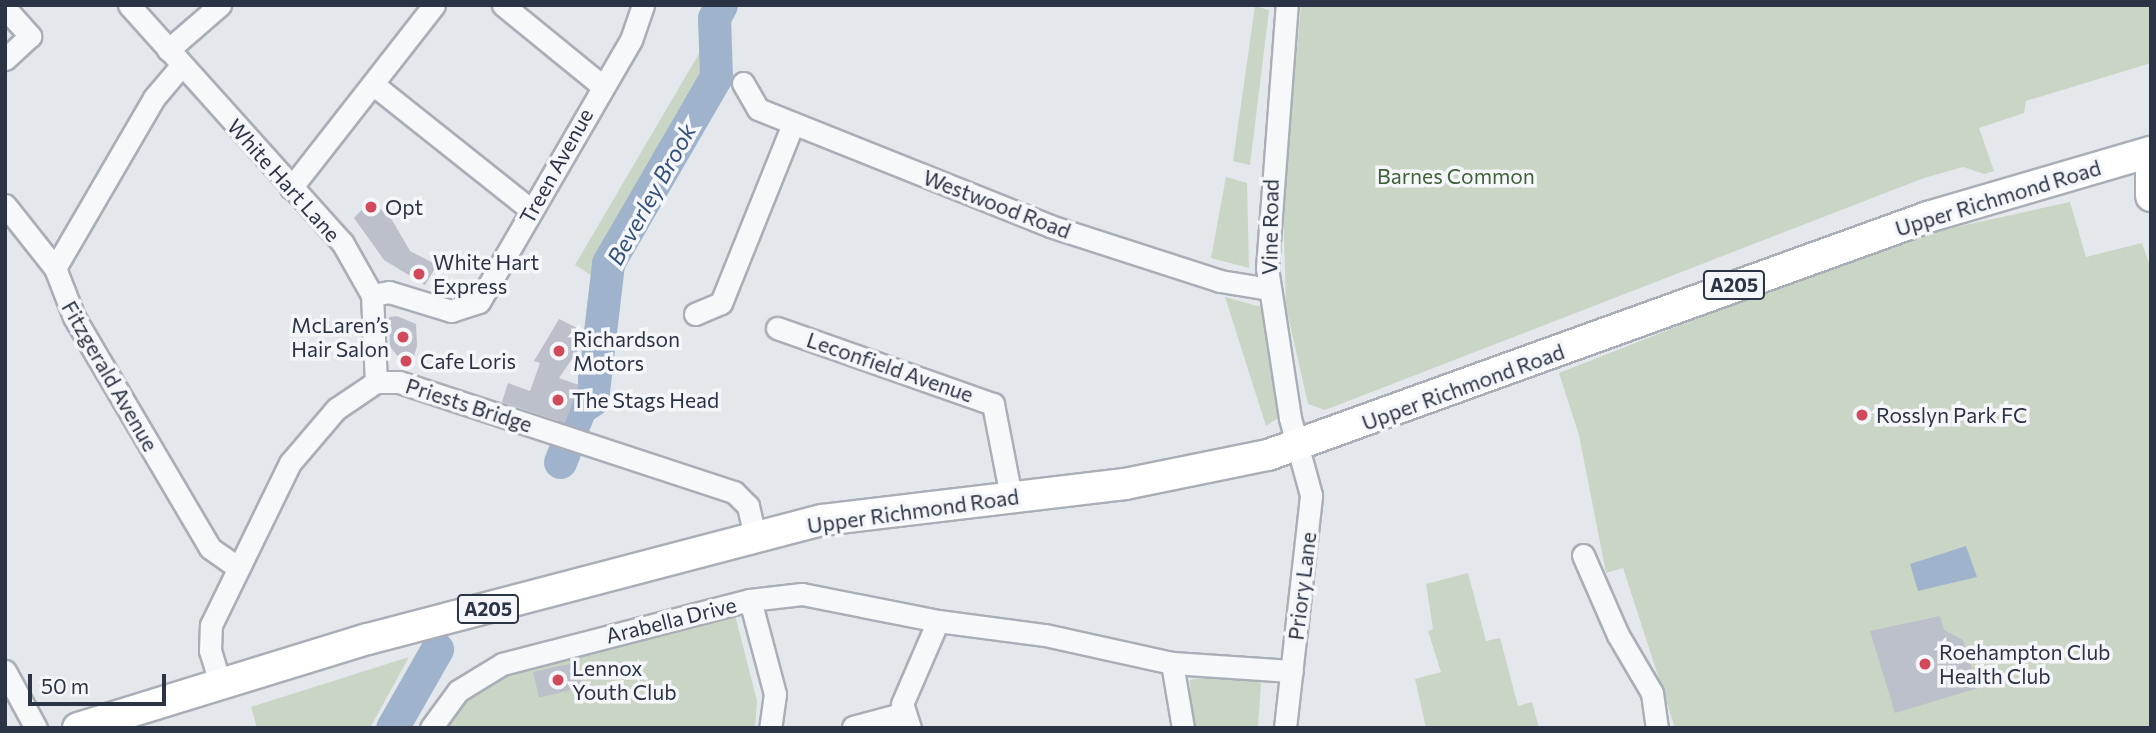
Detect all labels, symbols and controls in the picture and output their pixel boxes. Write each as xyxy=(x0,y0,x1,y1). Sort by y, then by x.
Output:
street label: Treen Avenue xyxy=(514,104,598,228)
street label: White Hart Lane xyxy=(222,114,346,246)
water label: Beverley Brook xyxy=(601,119,701,269)
street label: Upper Richmond Road xyxy=(1892,155,2104,241)
park label: Barnes Common xyxy=(1377,163,1535,189)
street label: Westwood Road xyxy=(920,164,1074,244)
street label: Vine Road xyxy=(1257,179,1283,275)
place label: Opt xyxy=(385,194,423,220)
marker: Opt xyxy=(363,199,379,215)
place label: White Hart Express xyxy=(433,249,539,299)
marker: White Hart Express xyxy=(411,266,427,282)
road number: A205 xyxy=(1702,270,1766,300)
street label: Fitzgerald Avenue xyxy=(57,296,163,456)
place label: McLaren’s Hair Salon xyxy=(291,312,389,362)
place label: Richardson Motors xyxy=(573,326,680,376)
street label: Leconfield Avenue xyxy=(803,327,977,407)
marker: McLaren’s Hair Salon xyxy=(395,329,411,345)
street label: Upper Richmond Road xyxy=(1358,339,1568,435)
marker: Richardson Motors xyxy=(551,343,567,359)
place label: Cafe Loris xyxy=(420,348,516,374)
marker: Cafe Loris xyxy=(398,353,414,369)
street label: Priests Bridge xyxy=(403,373,535,437)
place label: The Stags Head xyxy=(572,387,719,413)
marker: The Stags Head xyxy=(550,392,566,408)
place label: Rosslyn Park FC xyxy=(1876,402,2027,428)
marker: Rosslyn Park FC xyxy=(1854,407,1870,423)
street label: Upper Richmond Road xyxy=(805,484,1021,538)
street label: Priory Lane xyxy=(1283,530,1321,642)
street label: Arabella Drive xyxy=(603,592,739,648)
road number: A205 xyxy=(456,594,520,624)
place label: Roehampton Club Health Club xyxy=(1939,639,2111,689)
place label: Lennox Youth Club xyxy=(572,655,677,705)
marker: Roehampton Club Health Club xyxy=(1917,656,1933,672)
scale bar xyxy=(32,660,170,704)
marker: Lennox Youth Club xyxy=(550,672,566,688)
text: 50 m xyxy=(41,673,89,698)

